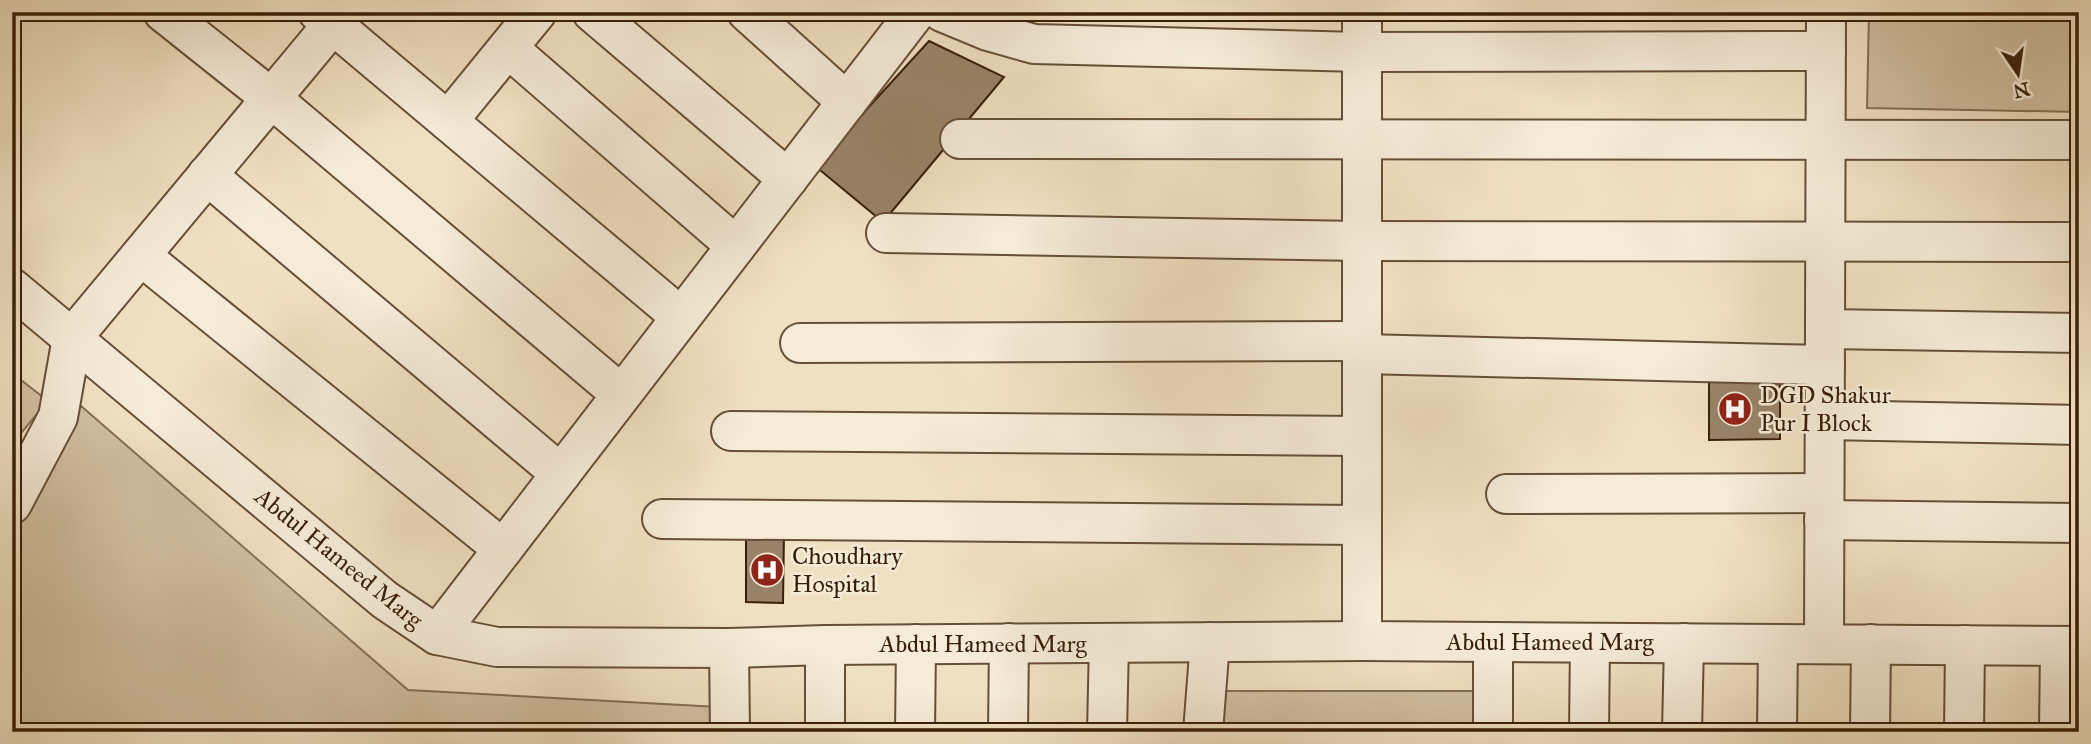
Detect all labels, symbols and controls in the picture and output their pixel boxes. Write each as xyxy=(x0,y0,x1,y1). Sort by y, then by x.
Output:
north arrow xyxy=(1982,38,2052,108)
text: N xyxy=(2011,77,2032,103)
place label: DGD Shakur Pur I Block xyxy=(1760,380,1891,438)
hospital icon: DGD Shakur Pur I Block xyxy=(1716,390,1754,428)
street label: Abdul Hameed Marg xyxy=(248,480,430,635)
place label: Choudhary Hospital xyxy=(792,541,903,599)
hospital icon: Choudhary Hospital xyxy=(748,551,786,589)
street label: Abdul Hameed Marg xyxy=(1445,627,1655,657)
street label: Abdul Hameed Marg xyxy=(878,629,1088,659)

